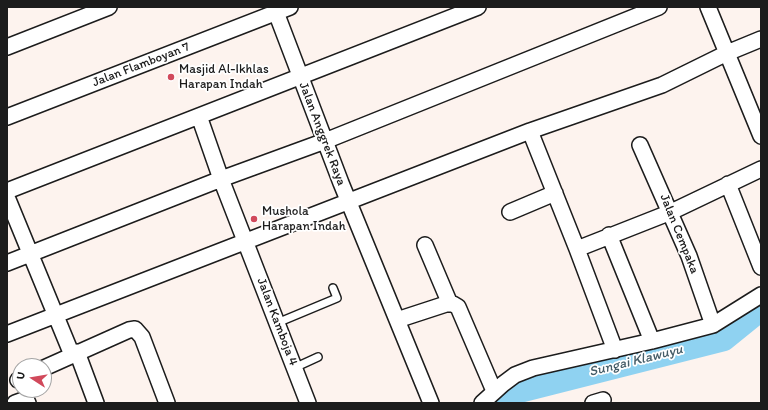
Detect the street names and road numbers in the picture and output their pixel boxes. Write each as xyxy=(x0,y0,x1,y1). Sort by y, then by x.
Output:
street label: Jalan Flamboyan 7 xyxy=(90,39,192,91)
street label: Jalan Anggrek Raya xyxy=(295,80,349,188)
street label: Jalan Cempaka xyxy=(656,192,702,276)
street label: Jalan Kamboja 4 xyxy=(253,276,301,368)

